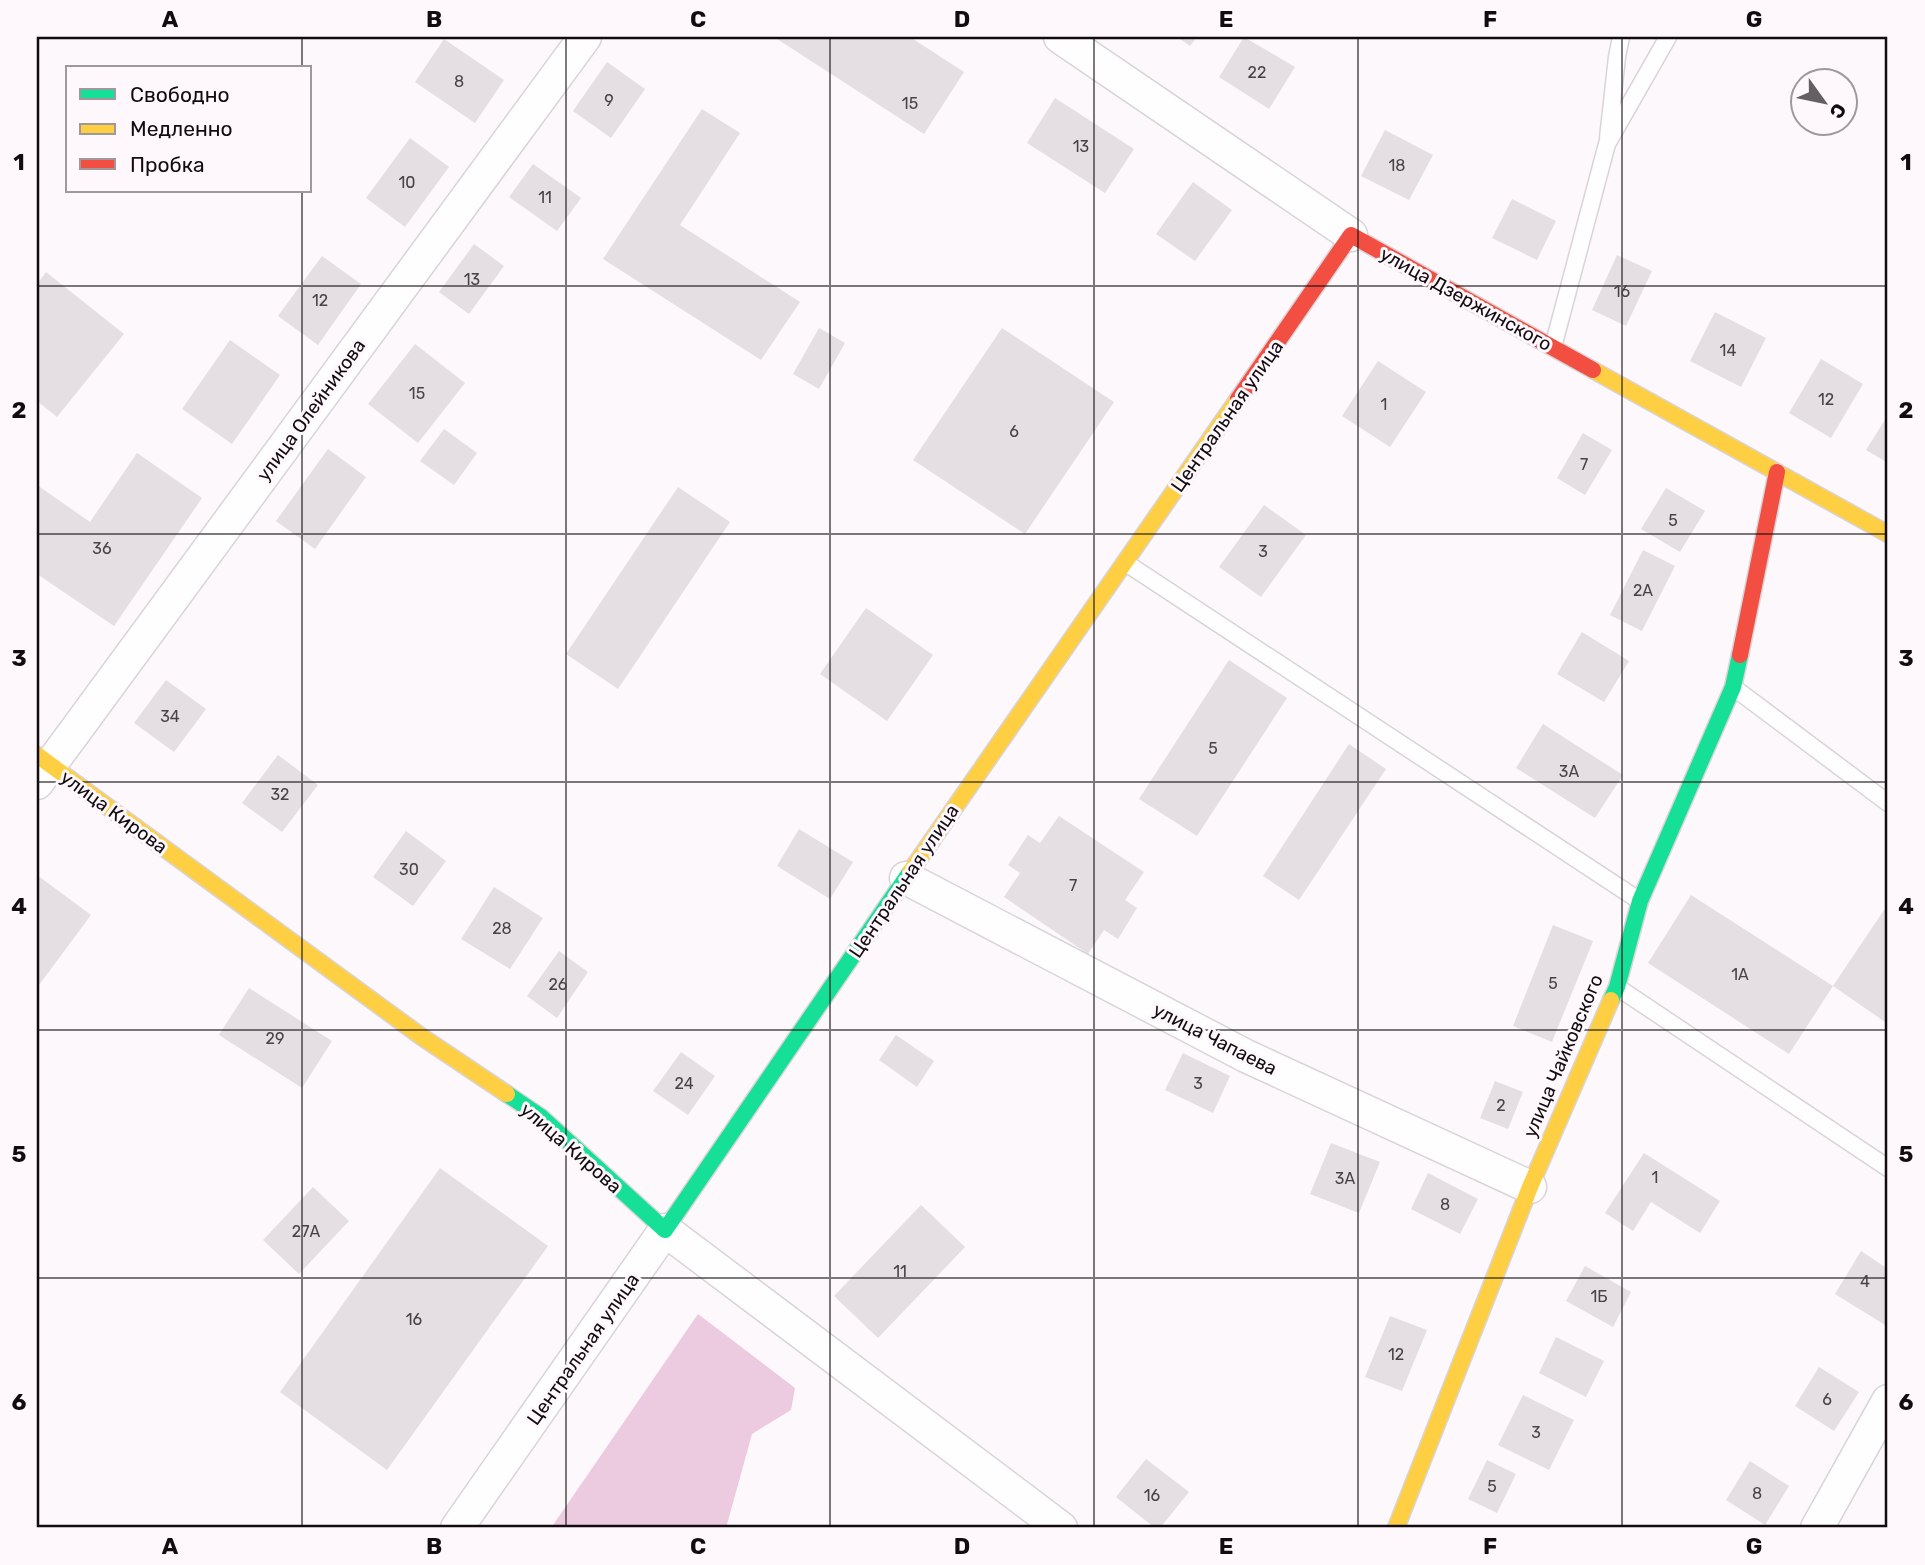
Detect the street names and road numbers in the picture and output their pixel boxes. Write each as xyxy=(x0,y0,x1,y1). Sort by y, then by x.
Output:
street label: улица Дзержинского xyxy=(1376,242,1556,356)
street label: улица Олейникова xyxy=(252,334,370,486)
street label: Центральная улица xyxy=(1166,336,1288,496)
street label: улица Кирова xyxy=(56,766,172,858)
street label: Центральная улица xyxy=(844,800,964,962)
street label: улица Чайковского xyxy=(1518,971,1608,1141)
street label: улица Чапаева xyxy=(1149,998,1281,1080)
street label: улица Кирова xyxy=(516,1098,626,1198)
street label: Центральная улица xyxy=(522,1269,644,1429)

